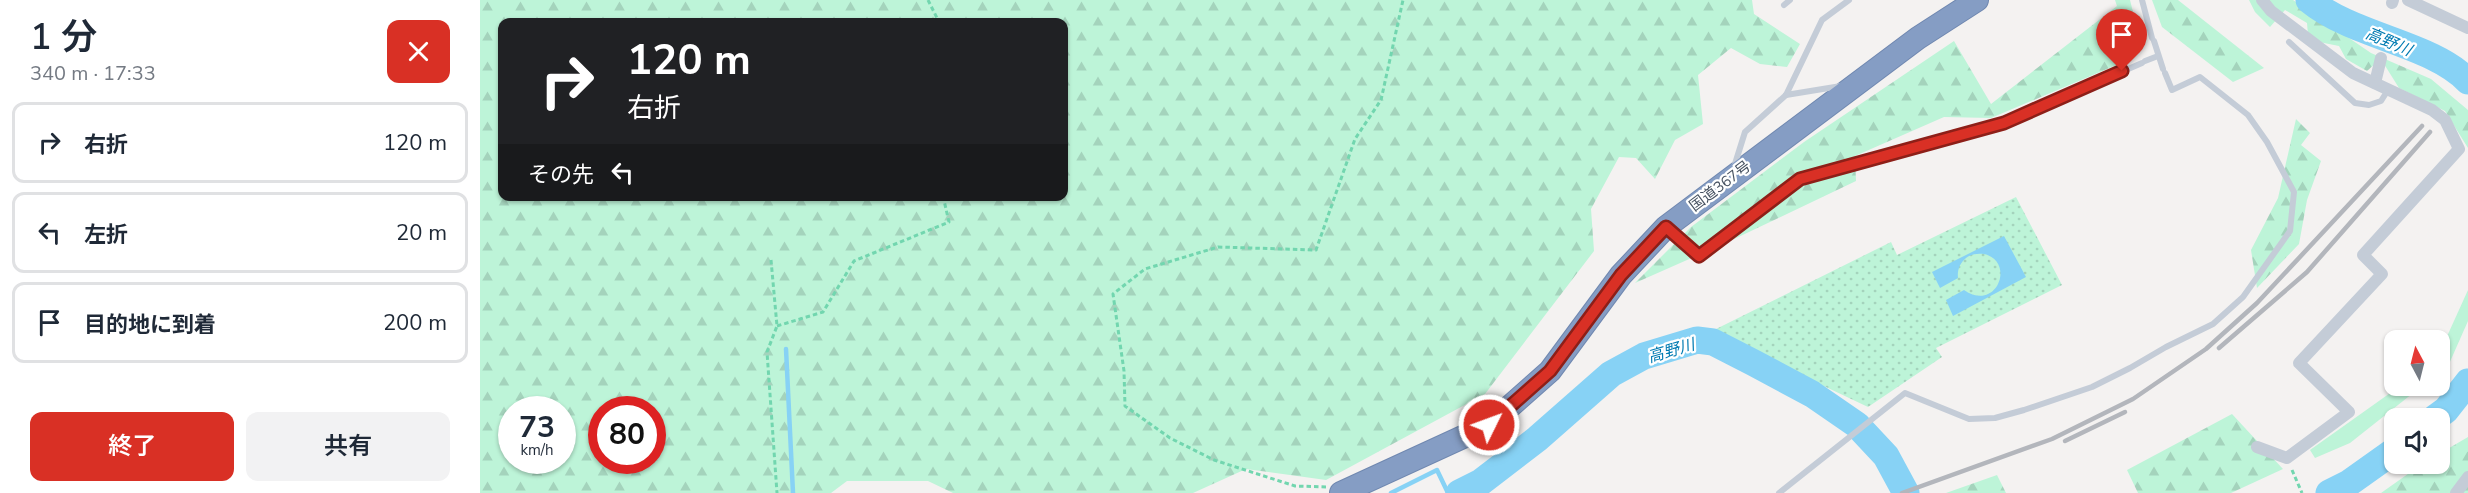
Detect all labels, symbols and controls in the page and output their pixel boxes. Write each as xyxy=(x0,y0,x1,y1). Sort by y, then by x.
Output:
pin xyxy=(2096,9,2147,71)
text: 1 分 xyxy=(30,13,97,62)
icon: arrive xyxy=(2105,18,2138,51)
button: close xyxy=(387,20,450,83)
water label: 高野川 xyxy=(2362,22,2417,62)
text: 120 m xyxy=(627,32,751,89)
icon: right xyxy=(528,42,606,120)
text: 340 m · 17:33 xyxy=(30,60,156,87)
text: 右折 xyxy=(627,90,681,127)
icon: right xyxy=(33,126,66,159)
text: 120 m xyxy=(383,128,447,158)
text: 右折 xyxy=(84,130,128,160)
icon: left xyxy=(606,156,639,189)
street label: 国道367号 xyxy=(1685,156,1755,216)
text: その先 xyxy=(528,160,594,190)
icon: left xyxy=(33,216,66,249)
text: 20 m xyxy=(396,218,447,248)
text: 左折 xyxy=(84,220,128,250)
icon: arrive xyxy=(33,306,66,339)
text: 200 m xyxy=(383,308,447,338)
text: 目的地に到着 xyxy=(84,310,216,340)
north arrow xyxy=(2384,330,2450,396)
map controls xyxy=(2384,330,2450,474)
water label: 高野川 xyxy=(1645,333,1699,368)
position arrow xyxy=(1457,393,1521,457)
speed limit sign: 80 xyxy=(588,396,666,474)
text: 73 xyxy=(519,407,555,448)
button: sound xyxy=(2384,408,2450,474)
button: 終了 xyxy=(30,412,234,481)
button: 共有 xyxy=(246,412,450,481)
text: km/h xyxy=(520,440,554,460)

